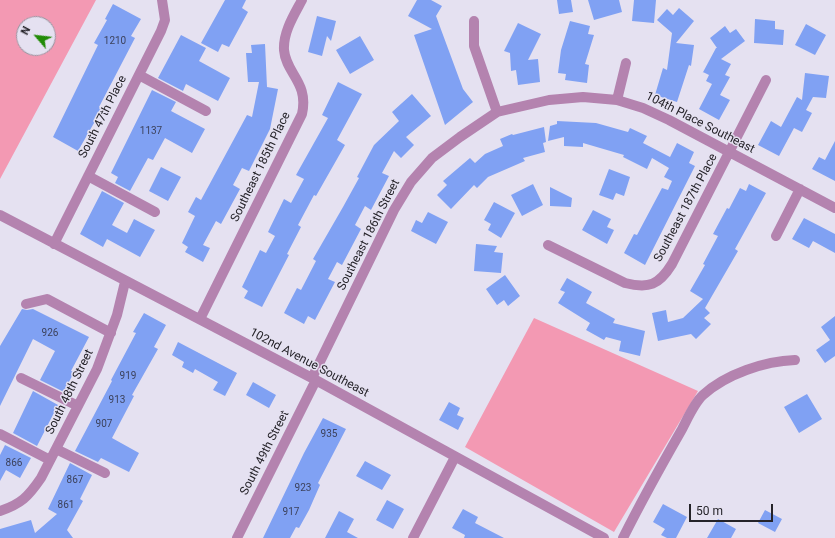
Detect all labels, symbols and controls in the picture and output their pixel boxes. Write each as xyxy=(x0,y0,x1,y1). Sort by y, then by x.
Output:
north arrow xyxy=(16,16,56,56)
text: N xyxy=(18,24,33,37)
house number: 1210 xyxy=(104,35,126,47)
street label: South 47th Place xyxy=(76,73,130,161)
street label: 104th Place Southeast xyxy=(643,89,757,157)
street label: Southeast 185th Place xyxy=(228,110,294,224)
house number: 1137 xyxy=(140,125,162,137)
street label: Southeast 187th Place xyxy=(651,151,721,265)
street label: Southeast 186th Street xyxy=(335,177,403,293)
street label: 102nd Avenue Southeast xyxy=(247,325,371,401)
house number: 926 xyxy=(42,327,58,339)
street label: South 48th Street xyxy=(43,347,97,437)
house number: 919 xyxy=(120,370,136,382)
house number: 913 xyxy=(109,394,125,406)
street label: South 49th Street xyxy=(238,408,292,498)
house number: 907 xyxy=(96,418,112,430)
house number: 935 xyxy=(321,428,337,440)
house number: 866 xyxy=(6,457,22,469)
house number: 867 xyxy=(67,474,83,486)
house number: 923 xyxy=(295,482,311,494)
scale bar xyxy=(691,496,775,522)
house number: 861 xyxy=(58,499,74,511)
text: 50 m xyxy=(696,504,723,518)
house number: 917 xyxy=(283,506,299,518)

